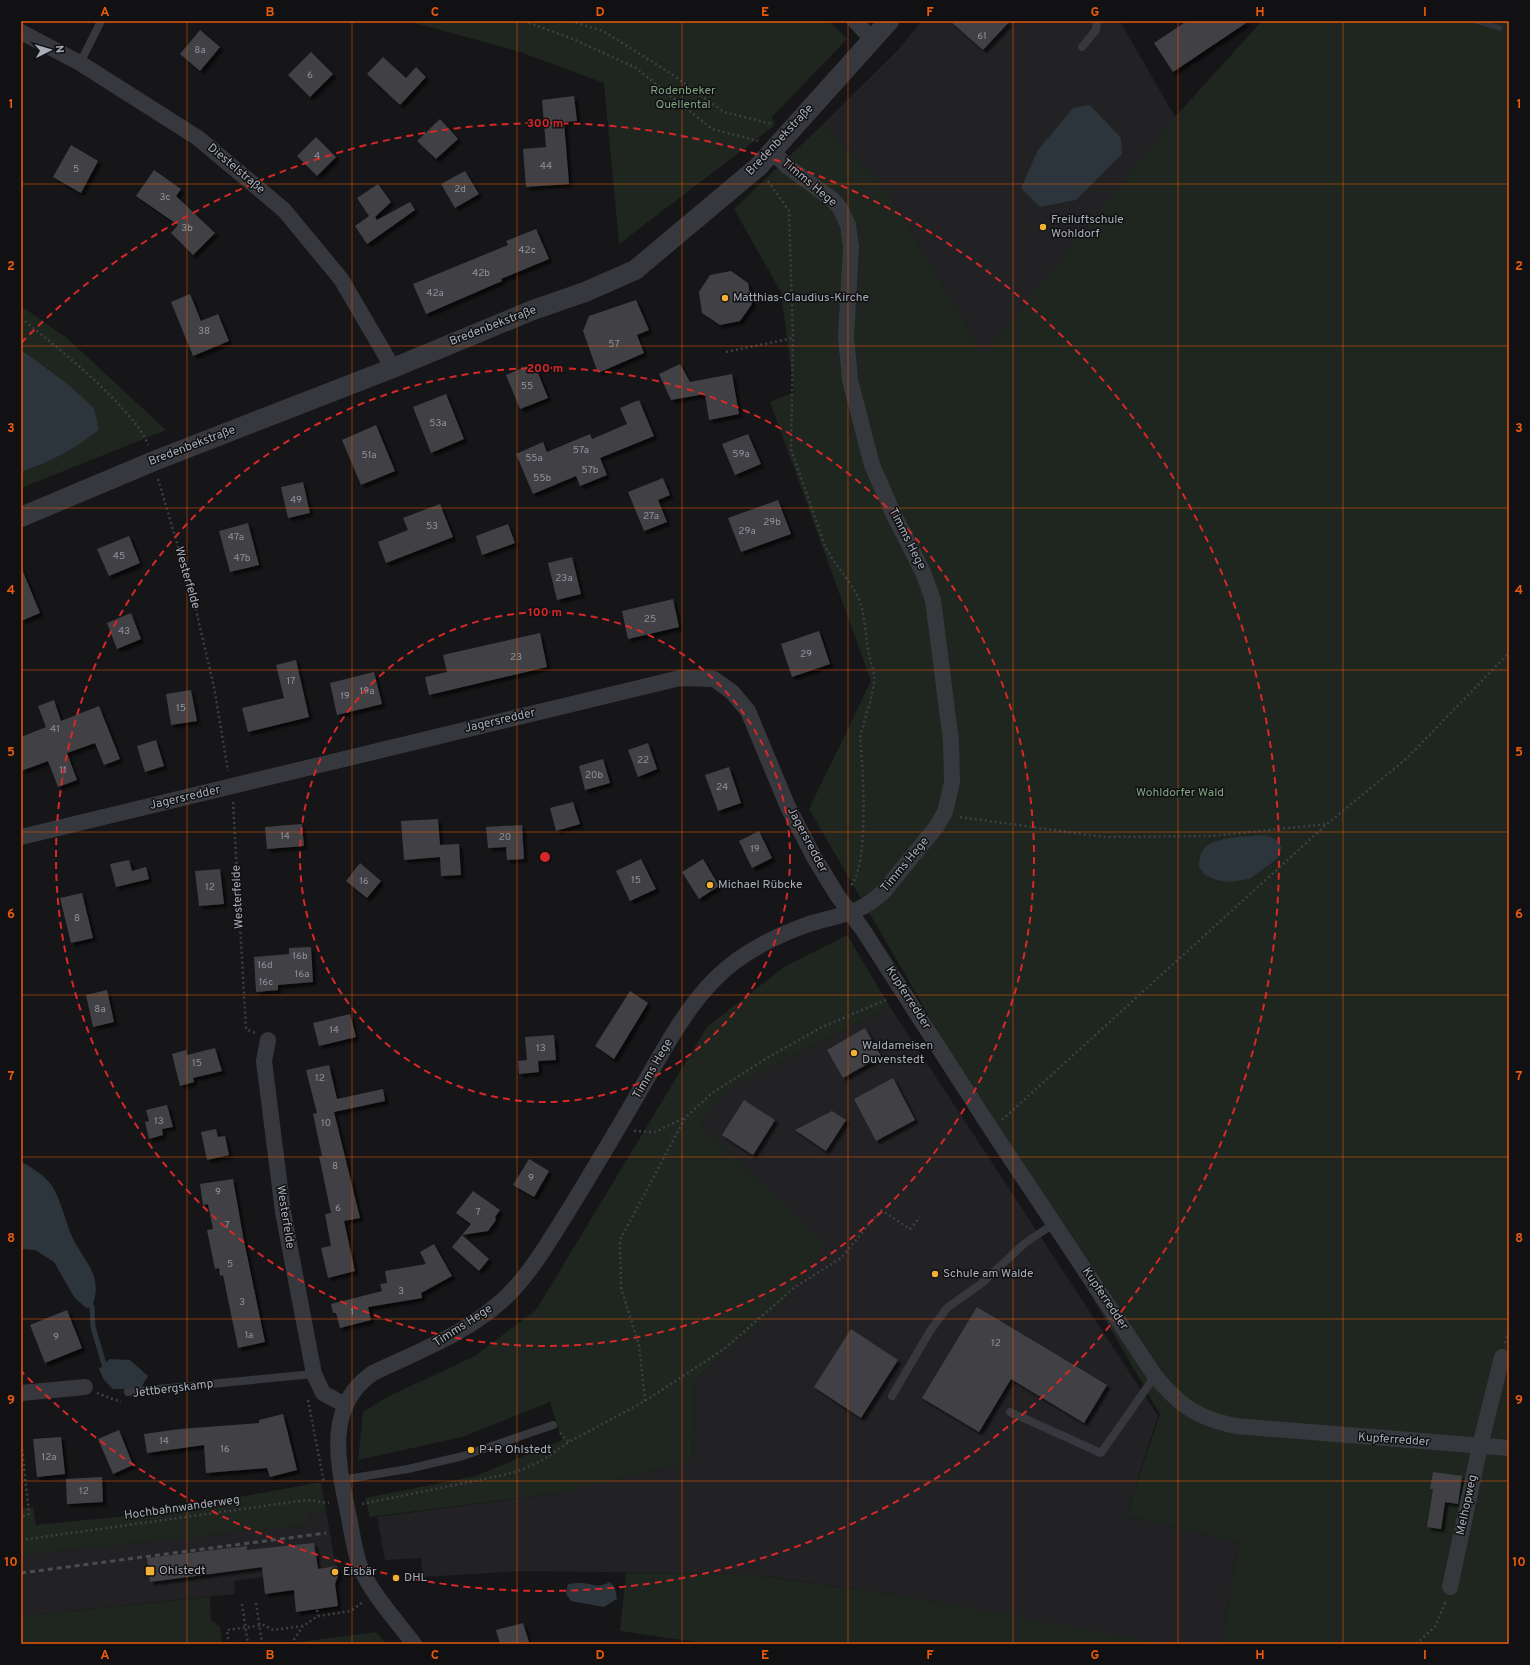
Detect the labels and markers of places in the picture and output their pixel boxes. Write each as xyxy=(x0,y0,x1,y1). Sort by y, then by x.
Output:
place label: Freiluftschule Wohldorf xyxy=(1051,212,1124,242)
marker: Freiluftschule Wohldorf xyxy=(1038,222,1048,232)
place label: Matthias-Claudius-Kirche xyxy=(733,290,869,306)
marker: Matthias-Claudius-Kirche xyxy=(720,293,730,303)
centre of rings xyxy=(538,850,552,864)
place label: Michael Rübcke xyxy=(718,877,803,893)
marker: Michael Rübcke xyxy=(705,880,715,890)
place label: Waldameisen Duvenstedt xyxy=(862,1038,933,1068)
marker: Waldameisen Duvenstedt xyxy=(849,1048,859,1058)
place label: Schule am Walde xyxy=(943,1266,1034,1282)
marker: Schule am Walde xyxy=(930,1269,940,1279)
place label: P+R Ohlstedt xyxy=(479,1442,552,1458)
marker: P+R Ohlstedt xyxy=(466,1445,476,1455)
place label: Ohlstedt xyxy=(159,1563,206,1579)
place label: Eisbär xyxy=(343,1564,377,1580)
marker: Ohlstedt xyxy=(144,1565,156,1577)
marker: Eisbär xyxy=(330,1567,340,1577)
place label: DHL xyxy=(404,1570,427,1586)
marker: DHL xyxy=(391,1573,401,1583)

